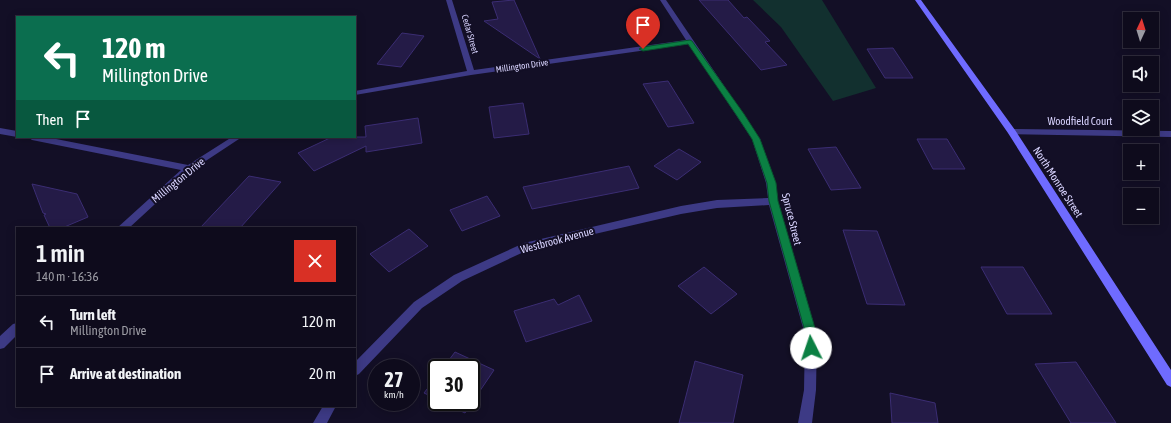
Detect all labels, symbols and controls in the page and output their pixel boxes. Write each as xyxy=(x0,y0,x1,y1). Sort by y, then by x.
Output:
pin xyxy=(626,8,660,49)
north arrow xyxy=(1123,12,1159,48)
map controls xyxy=(1123,12,1159,224)
street label: Cedar Street xyxy=(460,13,480,55)
icon: arrive xyxy=(632,14,654,36)
icon: left xyxy=(36,32,88,84)
text: 120 m xyxy=(102,32,165,64)
button: sound xyxy=(1123,56,1159,92)
street label: Millington Drive xyxy=(495,57,549,75)
text: Millington Drive xyxy=(102,65,208,86)
button: layers xyxy=(1123,100,1159,136)
icon: arrive xyxy=(72,108,94,130)
text: Then xyxy=(36,111,64,128)
street label: Woodfield Court xyxy=(1047,115,1113,127)
street label: North Monroe Street xyxy=(1031,144,1085,220)
button: + xyxy=(1123,144,1159,180)
street label: Millington Drive xyxy=(149,155,207,205)
button: − xyxy=(1123,188,1159,224)
street label: Spruce Street xyxy=(780,192,804,246)
street label: Westbrook Avenue xyxy=(519,224,595,256)
text: 1 min xyxy=(36,240,85,267)
button: close xyxy=(294,240,336,282)
text: 140 m · 16:36 xyxy=(36,269,99,284)
text: Turn left xyxy=(70,306,116,323)
icon: left xyxy=(36,311,58,333)
text: 120 m xyxy=(302,313,336,330)
text: Millington Drive xyxy=(70,323,147,338)
position arrow xyxy=(790,327,832,369)
speed limit sign: 30 xyxy=(428,359,480,411)
icon: arrive xyxy=(36,363,58,385)
text: Arrive at destination xyxy=(70,365,181,382)
text: 20 m xyxy=(309,365,336,382)
text: 27 xyxy=(385,368,403,391)
text: km/h xyxy=(384,389,404,400)

